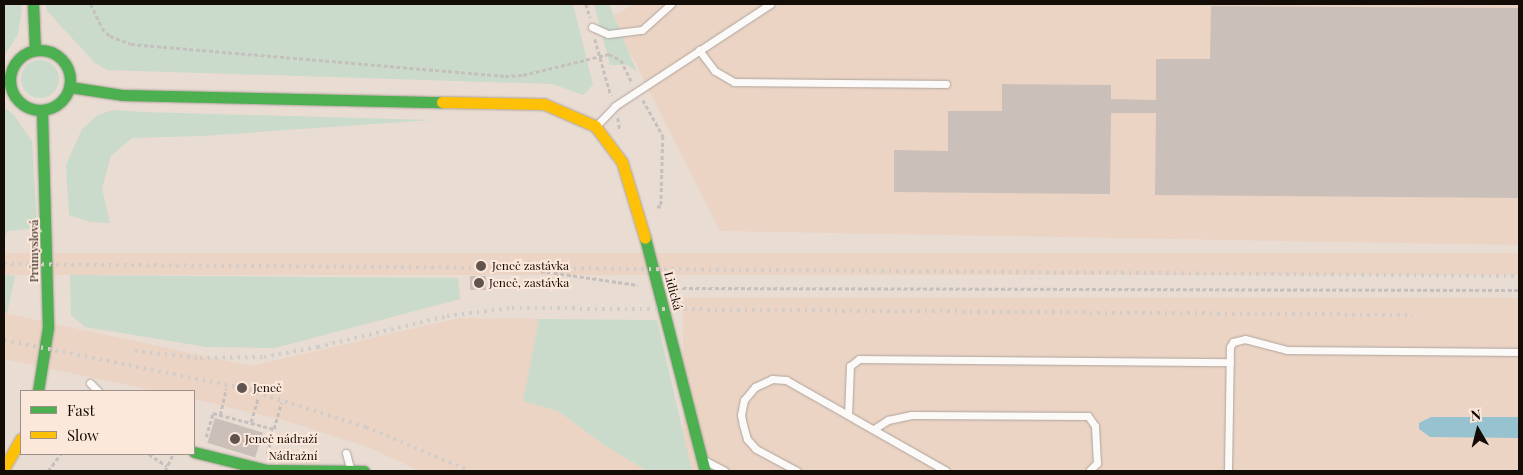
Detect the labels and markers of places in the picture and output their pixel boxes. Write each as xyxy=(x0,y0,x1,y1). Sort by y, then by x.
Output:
marker: Jeneč zastávka xyxy=(474,259,488,273)
place label: Jeneč zastávka xyxy=(492,259,569,273)
place label: Jeneč, zastávka xyxy=(489,276,569,290)
marker: Jeneč, zastávka xyxy=(473,277,485,289)
marker: Jeneč xyxy=(235,381,249,395)
place label: Jeneč xyxy=(253,381,282,395)
place label: Jeneč nádraží xyxy=(245,432,317,446)
marker: Jeneč nádraží xyxy=(229,433,241,445)

